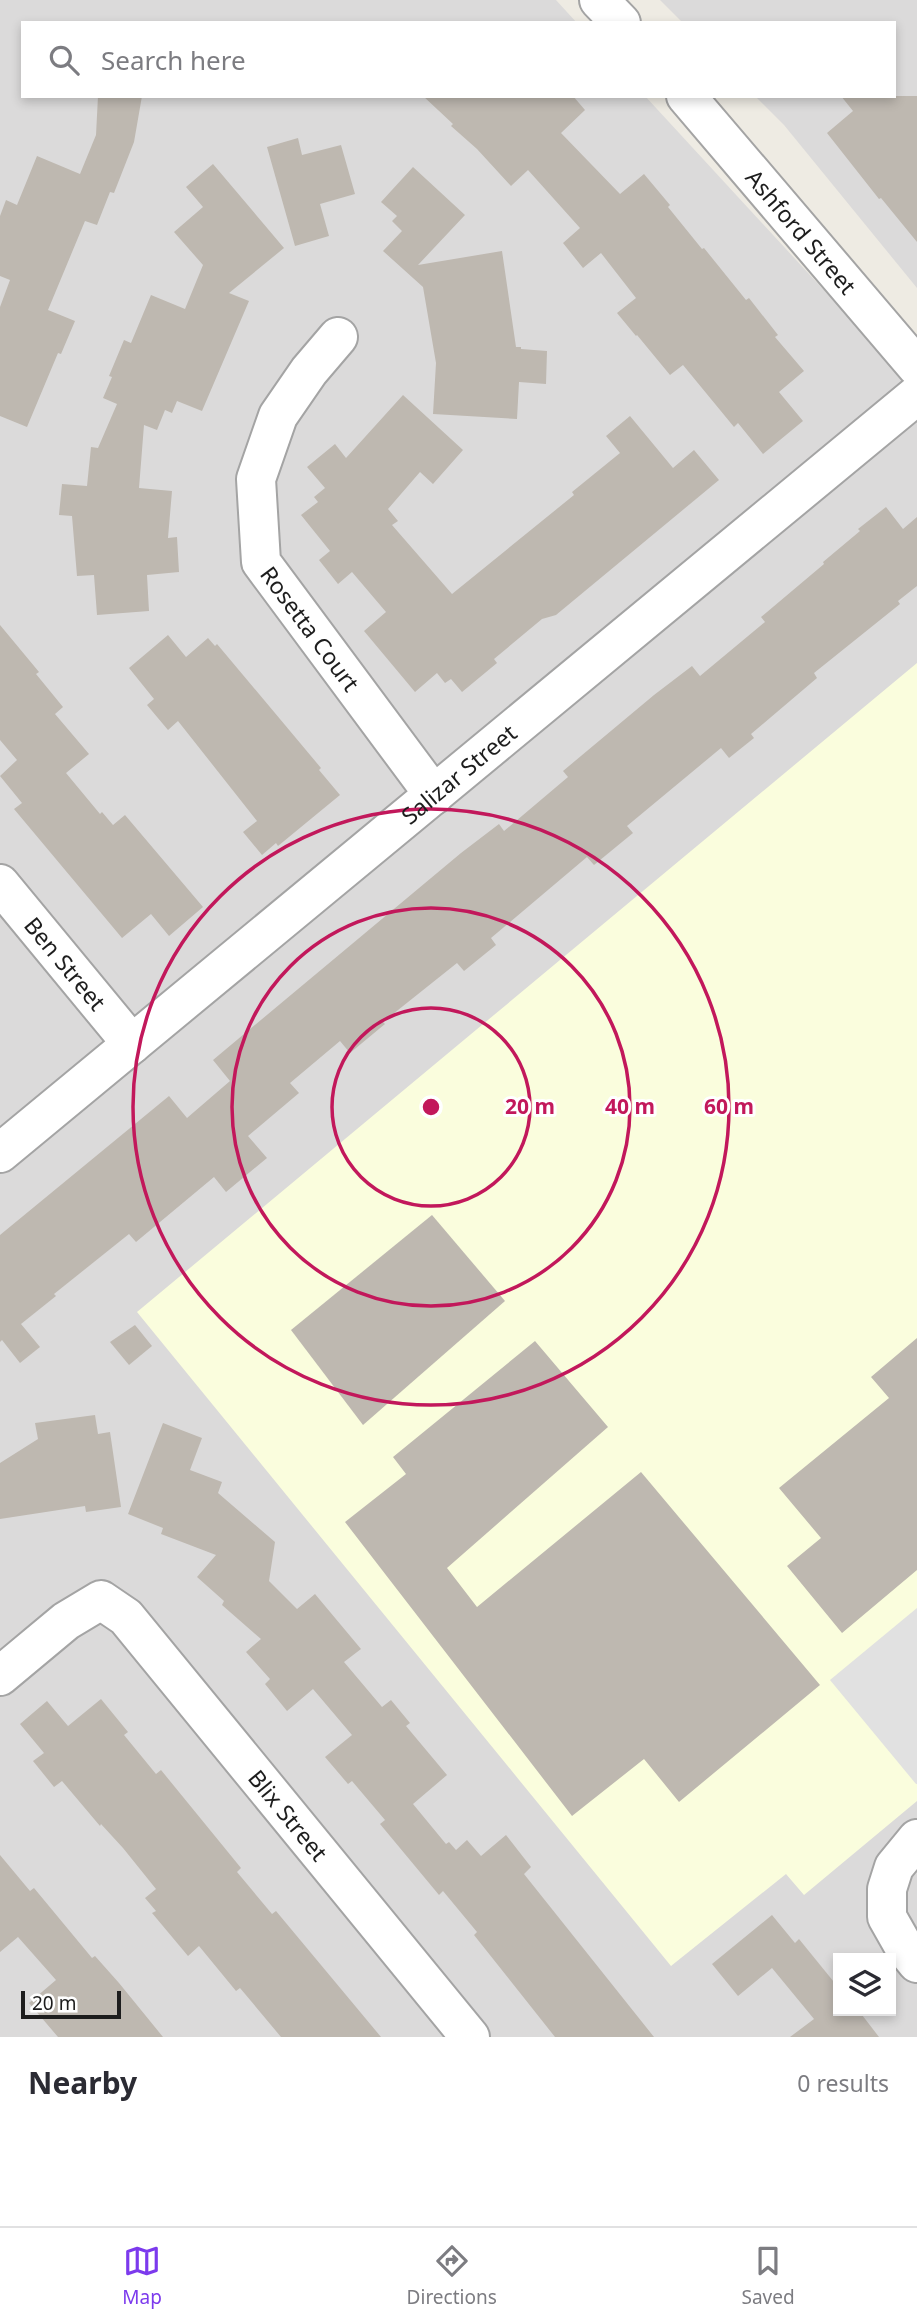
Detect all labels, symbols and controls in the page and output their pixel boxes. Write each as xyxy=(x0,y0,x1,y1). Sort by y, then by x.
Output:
search box xyxy=(21,21,896,98)
icon: search xyxy=(45,41,83,79)
text: Search here xyxy=(101,42,246,78)
street label: Ashford Street xyxy=(739,162,864,301)
street label: Rosetta Court xyxy=(253,559,367,698)
street label: Salizar Street xyxy=(394,717,523,831)
street label: Ben Street xyxy=(17,910,114,1017)
text: 20 m xyxy=(505,1092,555,1120)
text: 40 m xyxy=(605,1092,655,1120)
text: 60 m xyxy=(704,1092,754,1120)
centre of rings xyxy=(419,1095,443,1119)
street label: Blix Street xyxy=(241,1763,335,1867)
map controls xyxy=(833,1953,896,2016)
button: layers xyxy=(833,1953,896,2016)
scale bar xyxy=(21,1988,121,2020)
text: 20 m xyxy=(32,1990,76,2016)
text: Nearby xyxy=(28,2062,137,2103)
text: 0 results xyxy=(797,2067,889,2099)
tab: Map xyxy=(122,2242,162,2310)
tab: Directions xyxy=(407,2242,497,2310)
tab: Saved xyxy=(741,2242,795,2310)

